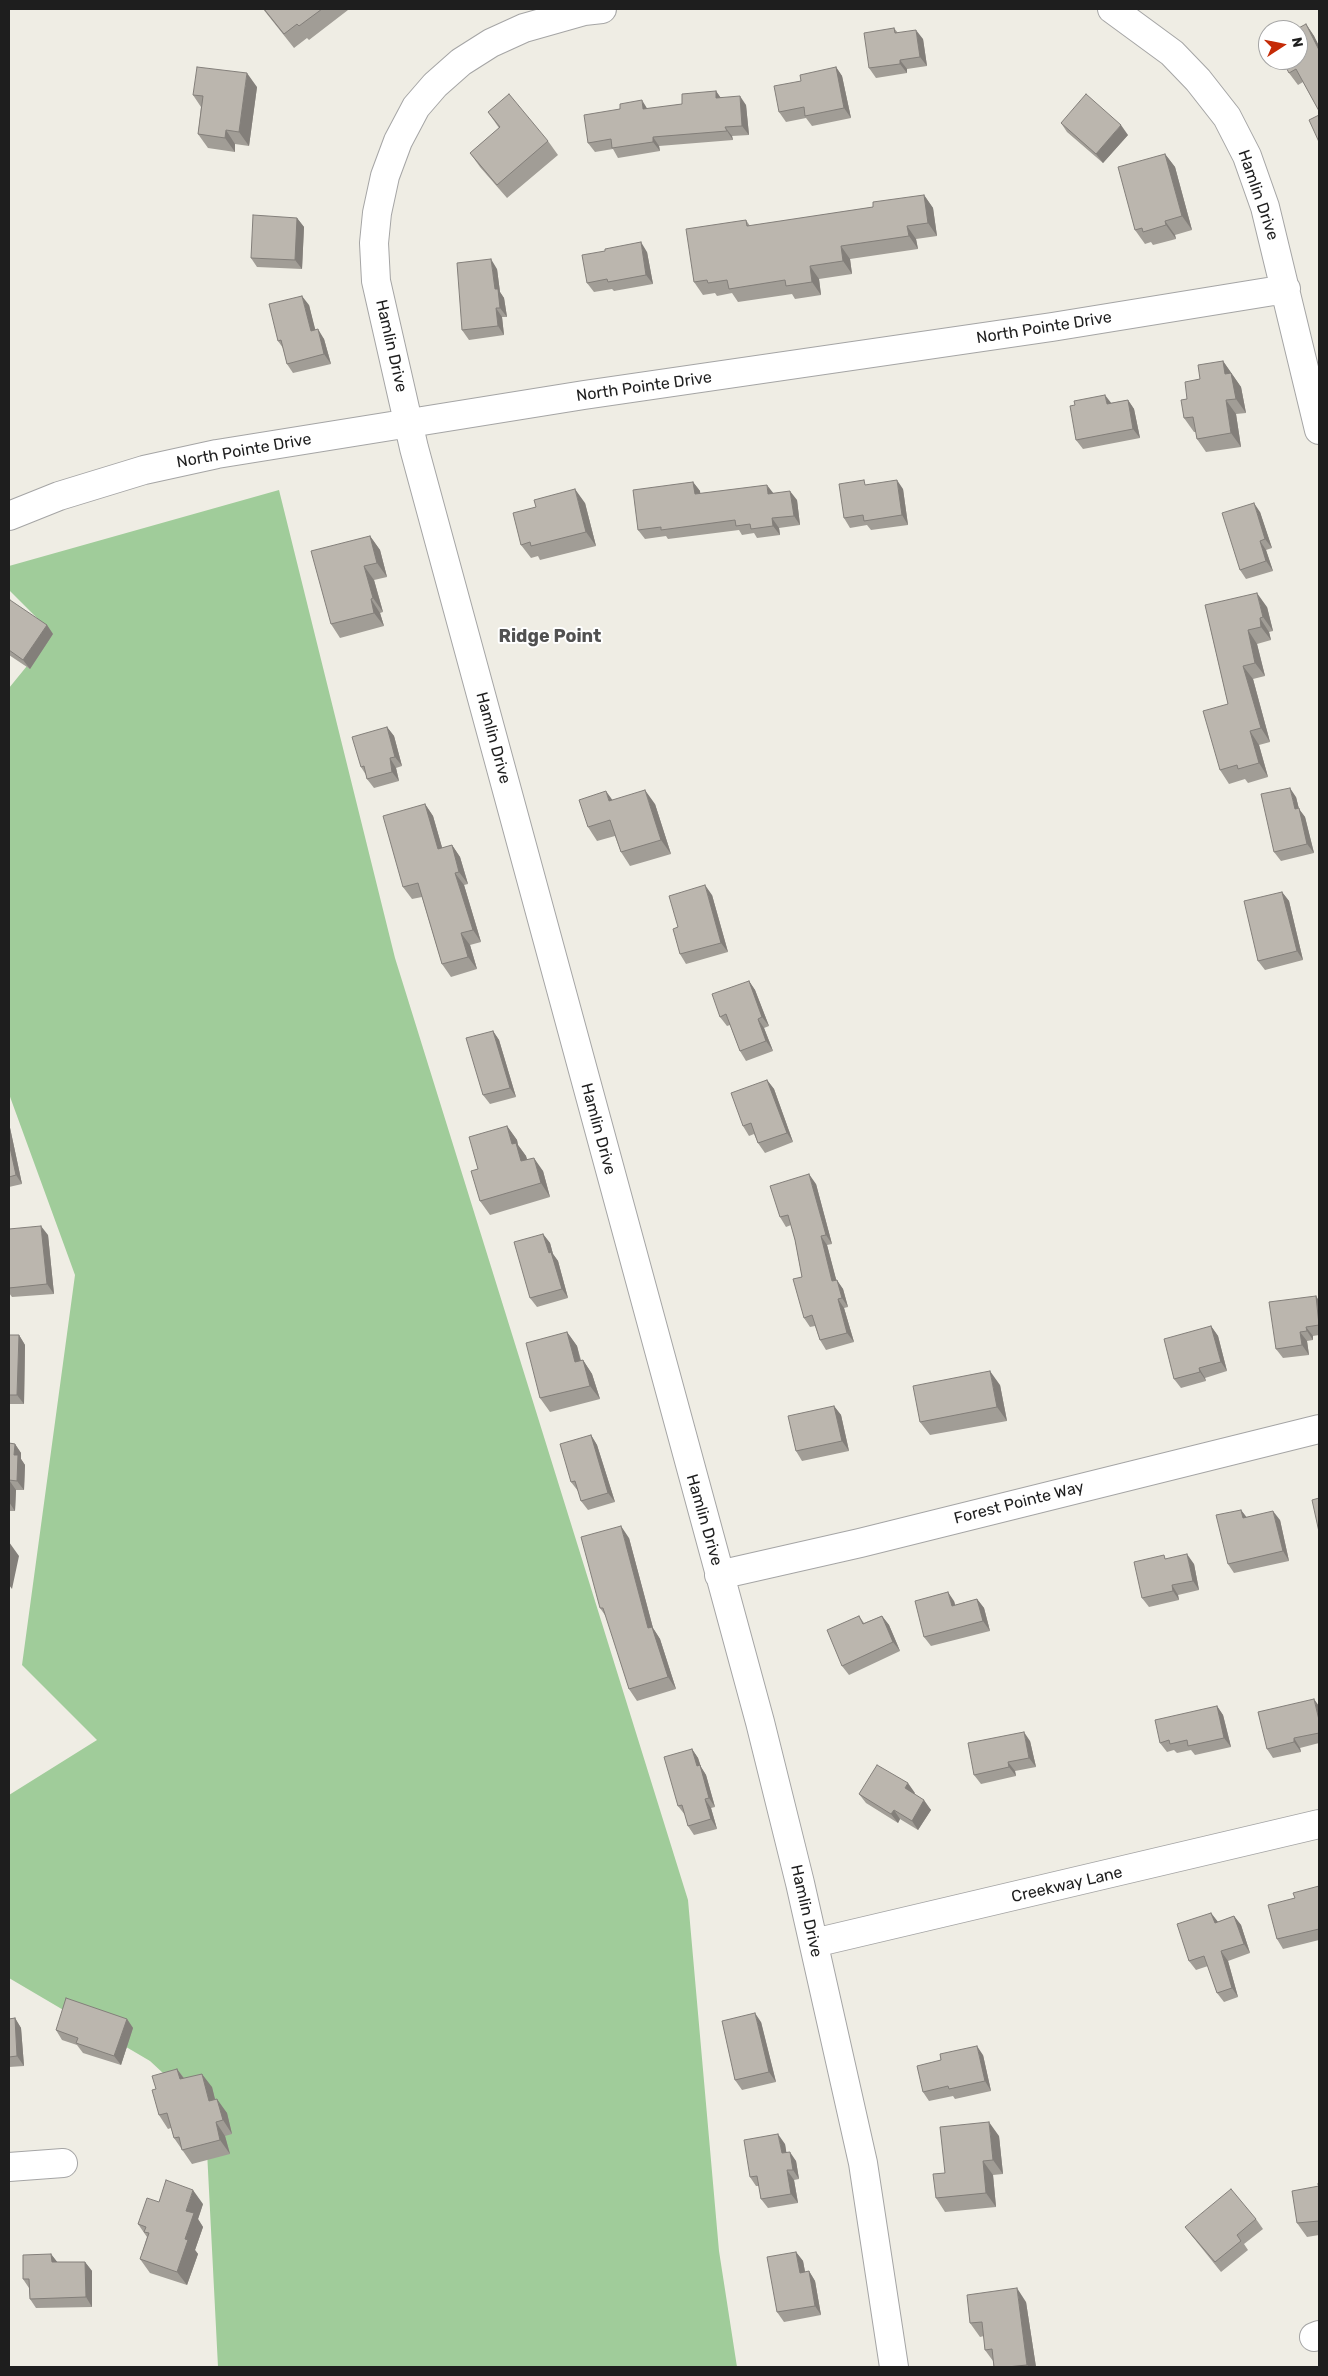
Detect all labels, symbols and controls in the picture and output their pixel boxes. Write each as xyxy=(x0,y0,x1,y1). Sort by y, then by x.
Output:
north arrow xyxy=(1258,20,1308,70)
text: N xyxy=(1288,36,1307,49)
street label: Hamlin Drive xyxy=(1234,147,1282,243)
street label: Hamlin Drive xyxy=(371,298,411,394)
street label: North Pointe Drive xyxy=(975,308,1113,348)
street label: North Pointe Drive xyxy=(575,368,713,406)
street label: North Pointe Drive xyxy=(175,430,313,472)
district label: Ridge Point xyxy=(499,626,601,648)
street label: Hamlin Drive xyxy=(472,690,514,786)
street label: Hamlin Drive xyxy=(577,1081,619,1177)
street label: Hamlin Drive xyxy=(682,1472,726,1568)
street label: Forest Pointe Way xyxy=(952,1478,1086,1528)
street label: Hamlin Drive xyxy=(786,1863,826,1959)
street label: Creekway Lane xyxy=(1010,1863,1124,1907)

